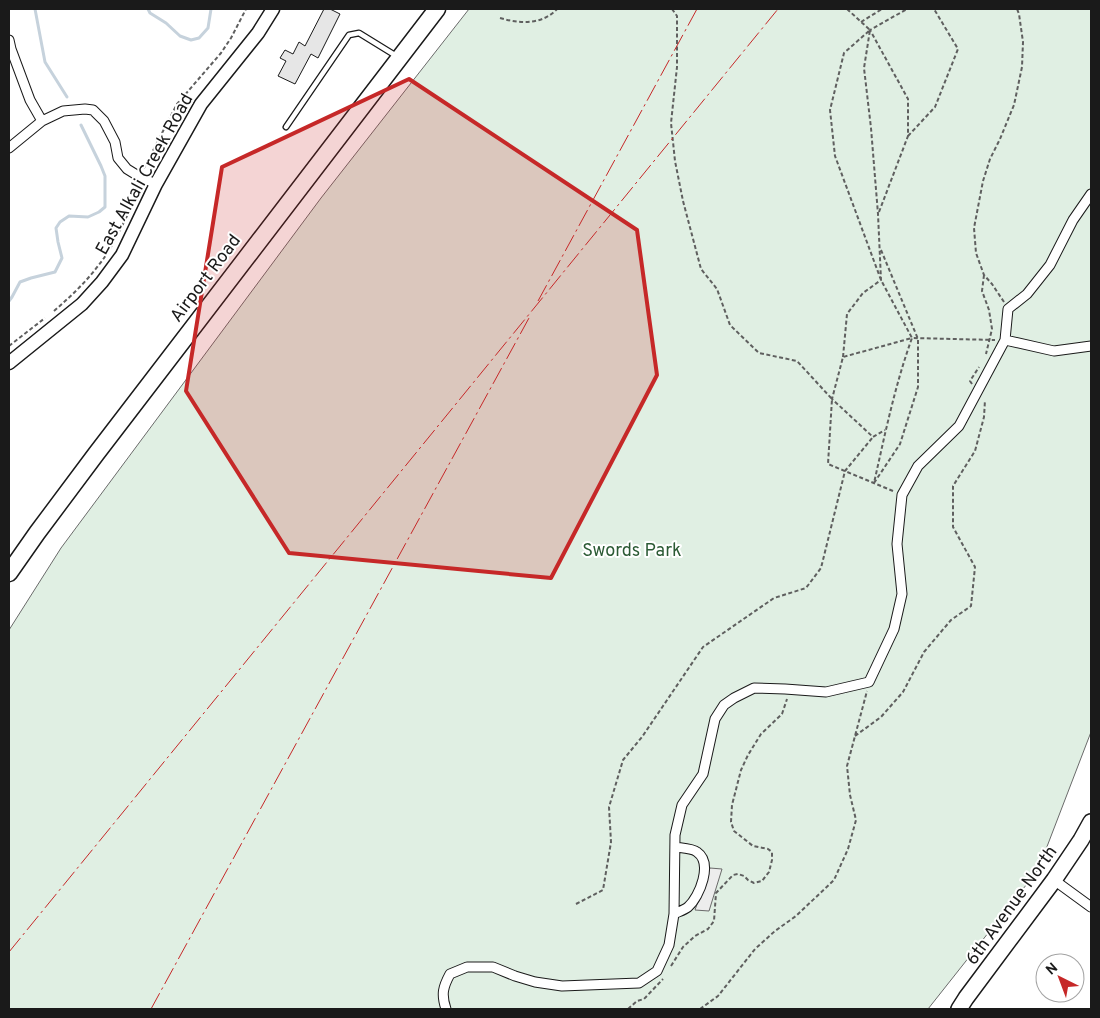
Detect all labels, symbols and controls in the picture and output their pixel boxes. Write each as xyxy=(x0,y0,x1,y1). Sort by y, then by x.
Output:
street label: East Alkali Creek Road xyxy=(91,90,199,260)
street label: Airport Road xyxy=(166,230,247,327)
park label: Swords Park xyxy=(582,540,682,563)
street label: 6th Avenue North xyxy=(960,841,1062,969)
north arrow xyxy=(1035,953,1085,1003)

